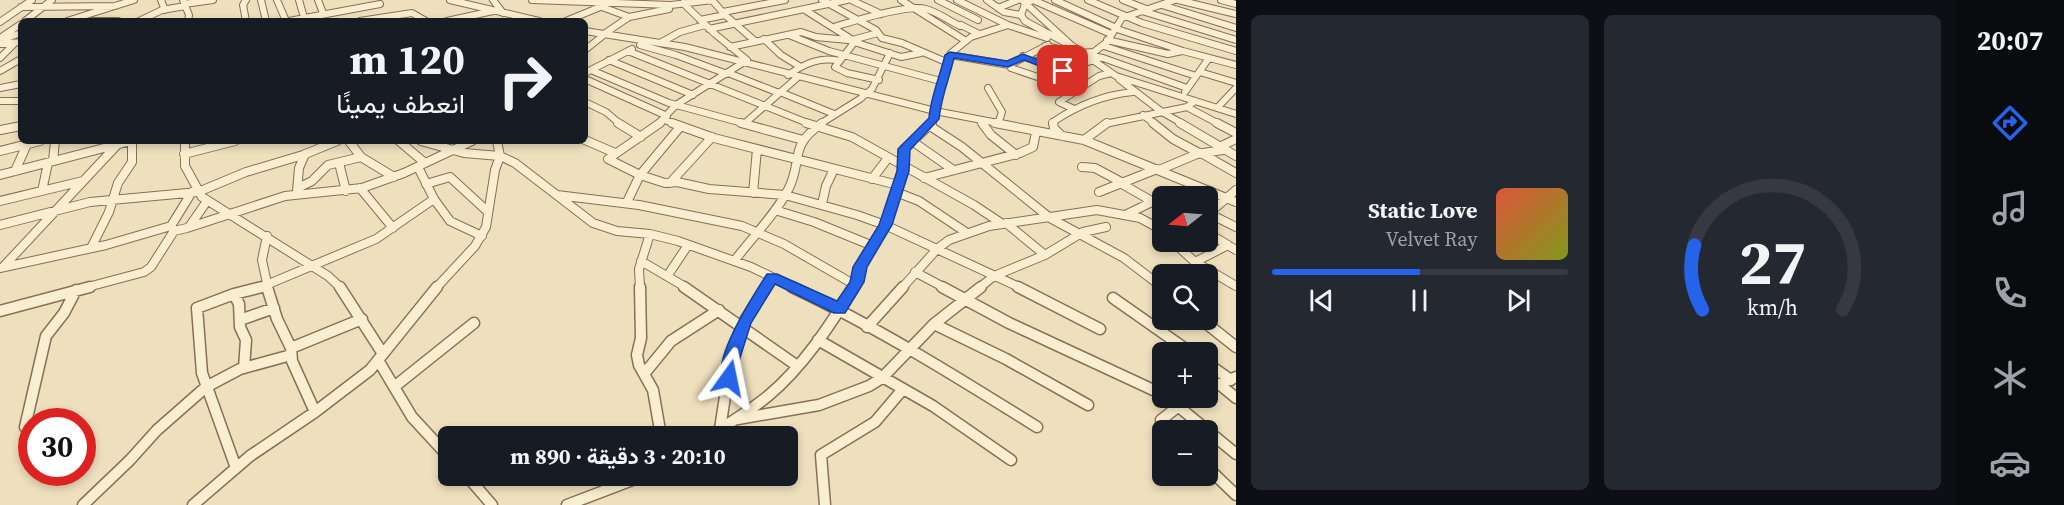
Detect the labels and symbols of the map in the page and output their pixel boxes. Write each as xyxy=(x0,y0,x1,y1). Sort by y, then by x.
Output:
pin xyxy=(1037,45,1088,96)
north arrow xyxy=(1152,186,1218,252)
position arrow xyxy=(697,346,761,410)
speed limit sign: 30 xyxy=(18,408,96,486)

